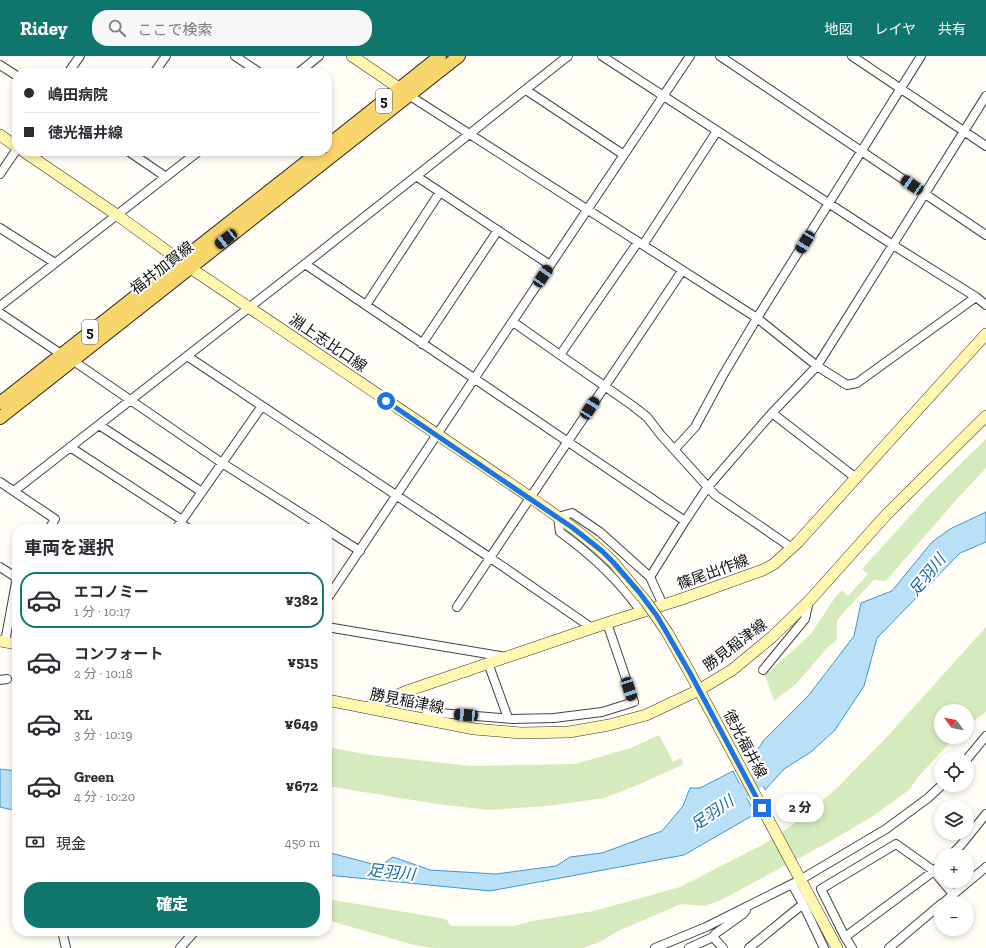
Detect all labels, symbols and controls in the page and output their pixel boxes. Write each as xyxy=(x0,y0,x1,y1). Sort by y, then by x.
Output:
search box xyxy=(92,10,372,46)
text: Ridey xyxy=(20,17,68,40)
icon: search xyxy=(106,17,128,39)
text: ここで検索 xyxy=(138,21,213,39)
text: 地図 xyxy=(824,21,852,38)
text: レイヤ xyxy=(874,21,916,38)
text: 共有 xyxy=(938,21,966,38)
text: 嶋田病院 xyxy=(48,86,108,104)
road number: 5 xyxy=(376,89,392,113)
text: 徳光福井線 xyxy=(48,124,123,142)
car xyxy=(899,173,925,197)
car xyxy=(213,227,239,251)
car xyxy=(794,229,816,255)
street label: 福井加賀線 xyxy=(127,238,197,298)
car xyxy=(531,263,555,289)
street label: 淵上志比口線 xyxy=(286,310,370,376)
road number: 5 xyxy=(82,320,98,344)
route start xyxy=(377,392,395,410)
car xyxy=(578,395,602,421)
text: 車両を選択 xyxy=(24,537,114,559)
water label: 足羽川 xyxy=(905,549,951,600)
street label: 篠尾出作線 xyxy=(675,551,751,593)
icon: car xyxy=(26,582,62,618)
text: エコノミー xyxy=(74,583,149,601)
text: ¥382 xyxy=(285,591,318,609)
text: 1 分 · 10:17 xyxy=(74,604,130,619)
street label: 勝見稲津線 xyxy=(700,615,770,675)
icon: car xyxy=(26,644,62,680)
text: コンフォート xyxy=(74,645,164,663)
text: ¥515 xyxy=(287,653,318,671)
text: 2 分 · 10:18 xyxy=(74,666,133,681)
car xyxy=(620,676,638,702)
street label: 勝見稲津線 xyxy=(368,685,446,717)
north arrow xyxy=(934,704,974,744)
map controls xyxy=(934,704,974,936)
icon: car xyxy=(26,706,62,742)
text: XL xyxy=(74,706,92,724)
street label: 徳光福井線 xyxy=(719,707,771,781)
car xyxy=(454,708,478,722)
text: ¥649 xyxy=(284,715,318,733)
text: 3 分 · 10:19 xyxy=(74,727,132,742)
button: locate xyxy=(934,752,974,792)
icon: car xyxy=(26,768,62,804)
text: Green xyxy=(74,768,114,786)
text: ¥672 xyxy=(286,777,318,795)
text: 4 分 · 10:20 xyxy=(74,789,135,804)
water label: 足羽川 xyxy=(687,790,739,835)
callout: 2 分 xyxy=(776,794,824,822)
route end xyxy=(753,799,771,817)
text: 2 分 xyxy=(789,800,811,815)
button: layers xyxy=(934,800,974,840)
icon: cash xyxy=(24,831,46,853)
text: 現金 xyxy=(56,835,86,853)
text: 450 m xyxy=(285,835,320,850)
button: + xyxy=(934,848,974,888)
water label: 足羽川 xyxy=(366,860,418,884)
button: 確定 xyxy=(24,882,320,928)
button: − xyxy=(934,896,974,936)

